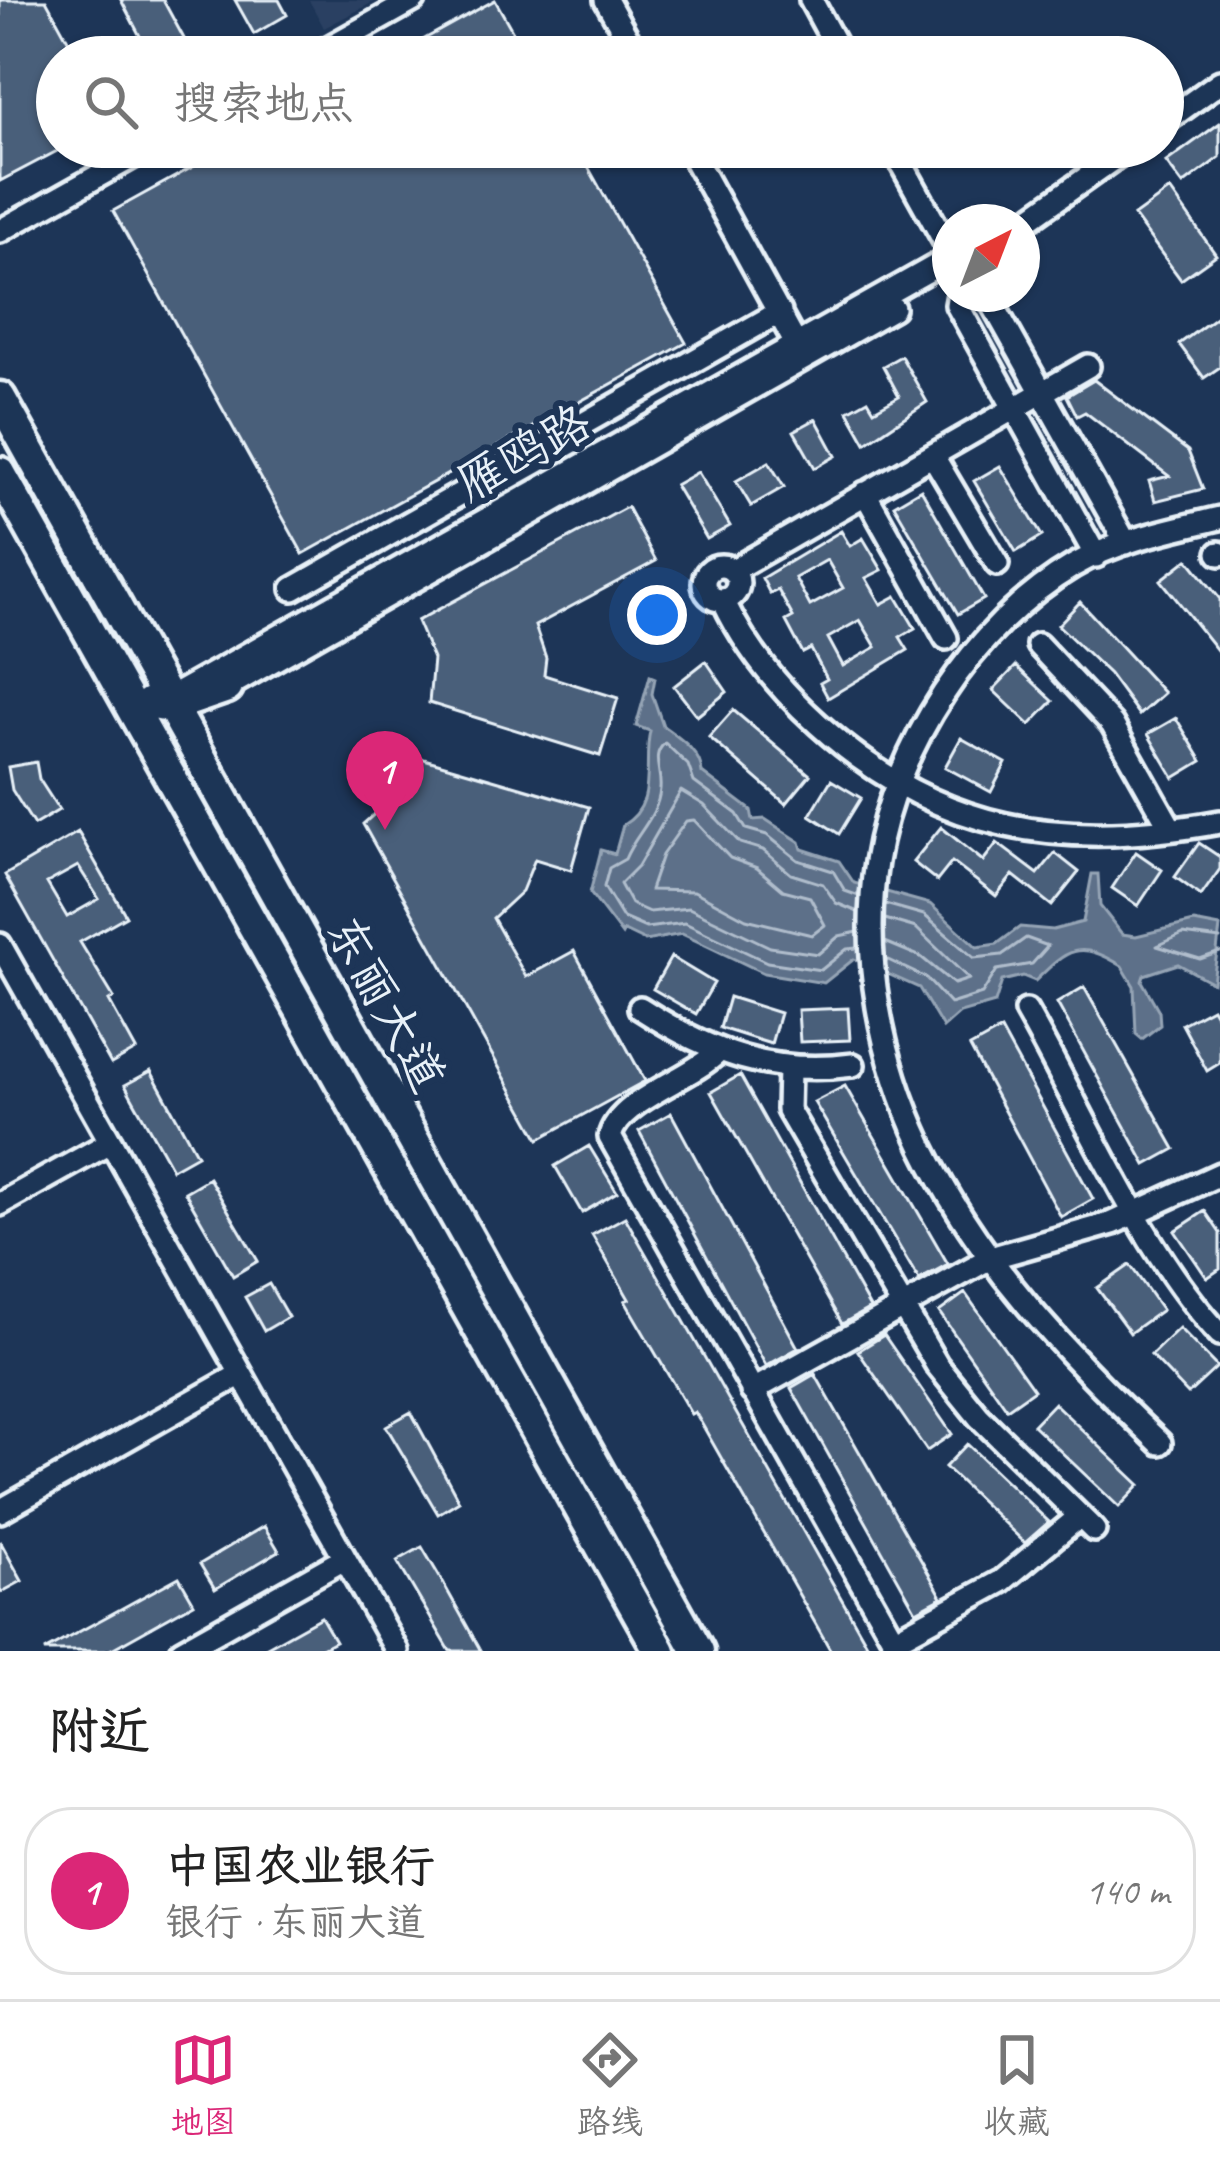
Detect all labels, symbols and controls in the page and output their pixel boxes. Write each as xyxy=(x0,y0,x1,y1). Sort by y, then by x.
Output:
search box xyxy=(36,36,1184,168)
icon: search xyxy=(78,69,144,135)
text: 搜索地点 xyxy=(174,75,354,132)
north arrow xyxy=(932,204,1040,312)
street label: 雁鸥路 xyxy=(446,392,601,514)
your location xyxy=(627,585,687,645)
pin: 1 xyxy=(346,731,424,830)
street label: 东丽大道 xyxy=(313,905,459,1102)
text: 附近 xyxy=(48,1699,150,1763)
text: 中国农业银行 xyxy=(165,1838,435,1895)
text: 1 xyxy=(81,1867,99,1916)
text: 140 m xyxy=(1085,1867,1169,1916)
text: 银行 · 东丽大道 xyxy=(165,1898,425,1947)
tab: 地图 xyxy=(170,2027,236,2143)
tab: 路线 xyxy=(577,2027,643,2143)
tab: 收藏 xyxy=(984,2027,1050,2143)

